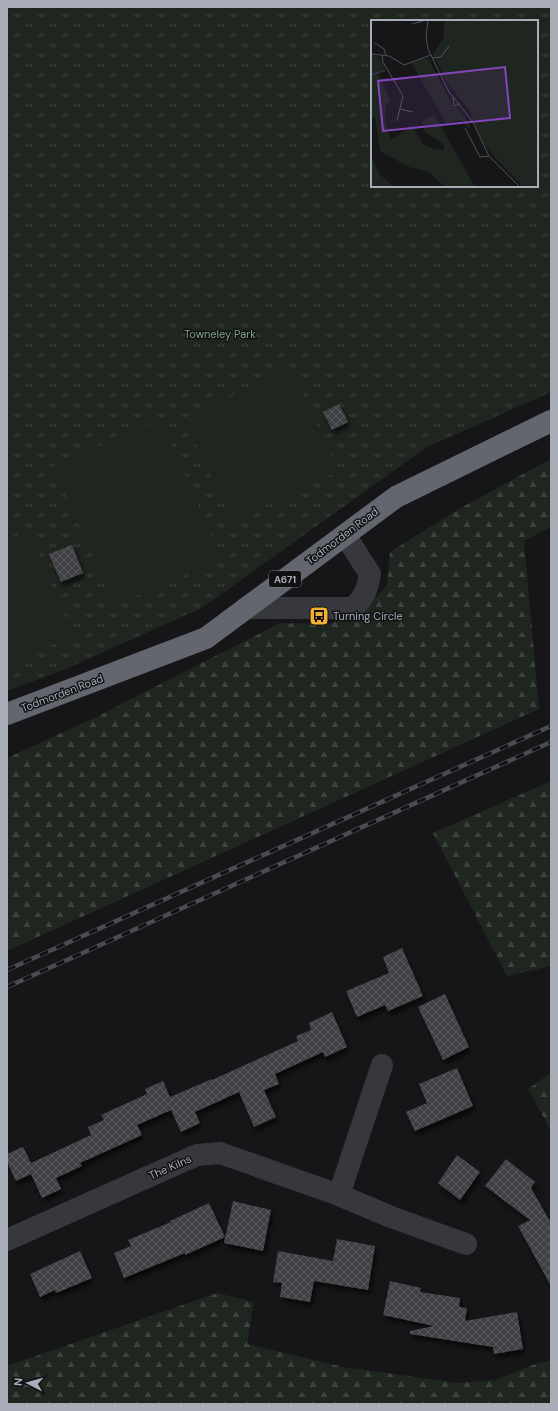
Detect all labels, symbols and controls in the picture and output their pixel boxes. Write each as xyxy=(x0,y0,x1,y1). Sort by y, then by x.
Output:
inset map xyxy=(371,20,538,187)
park label: Towneley Park xyxy=(184,327,256,341)
street label: Todmorden Road xyxy=(303,504,381,568)
road number: A671 xyxy=(269,571,301,587)
bus stop icon: Turning Circle xyxy=(308,605,330,627)
place label: Turning Circle xyxy=(333,609,403,623)
street label: Todmorden Road xyxy=(19,671,105,715)
street label: The Kilns xyxy=(147,1151,193,1183)
north arrow xyxy=(8,1363,48,1403)
text: N xyxy=(11,1377,25,1387)

